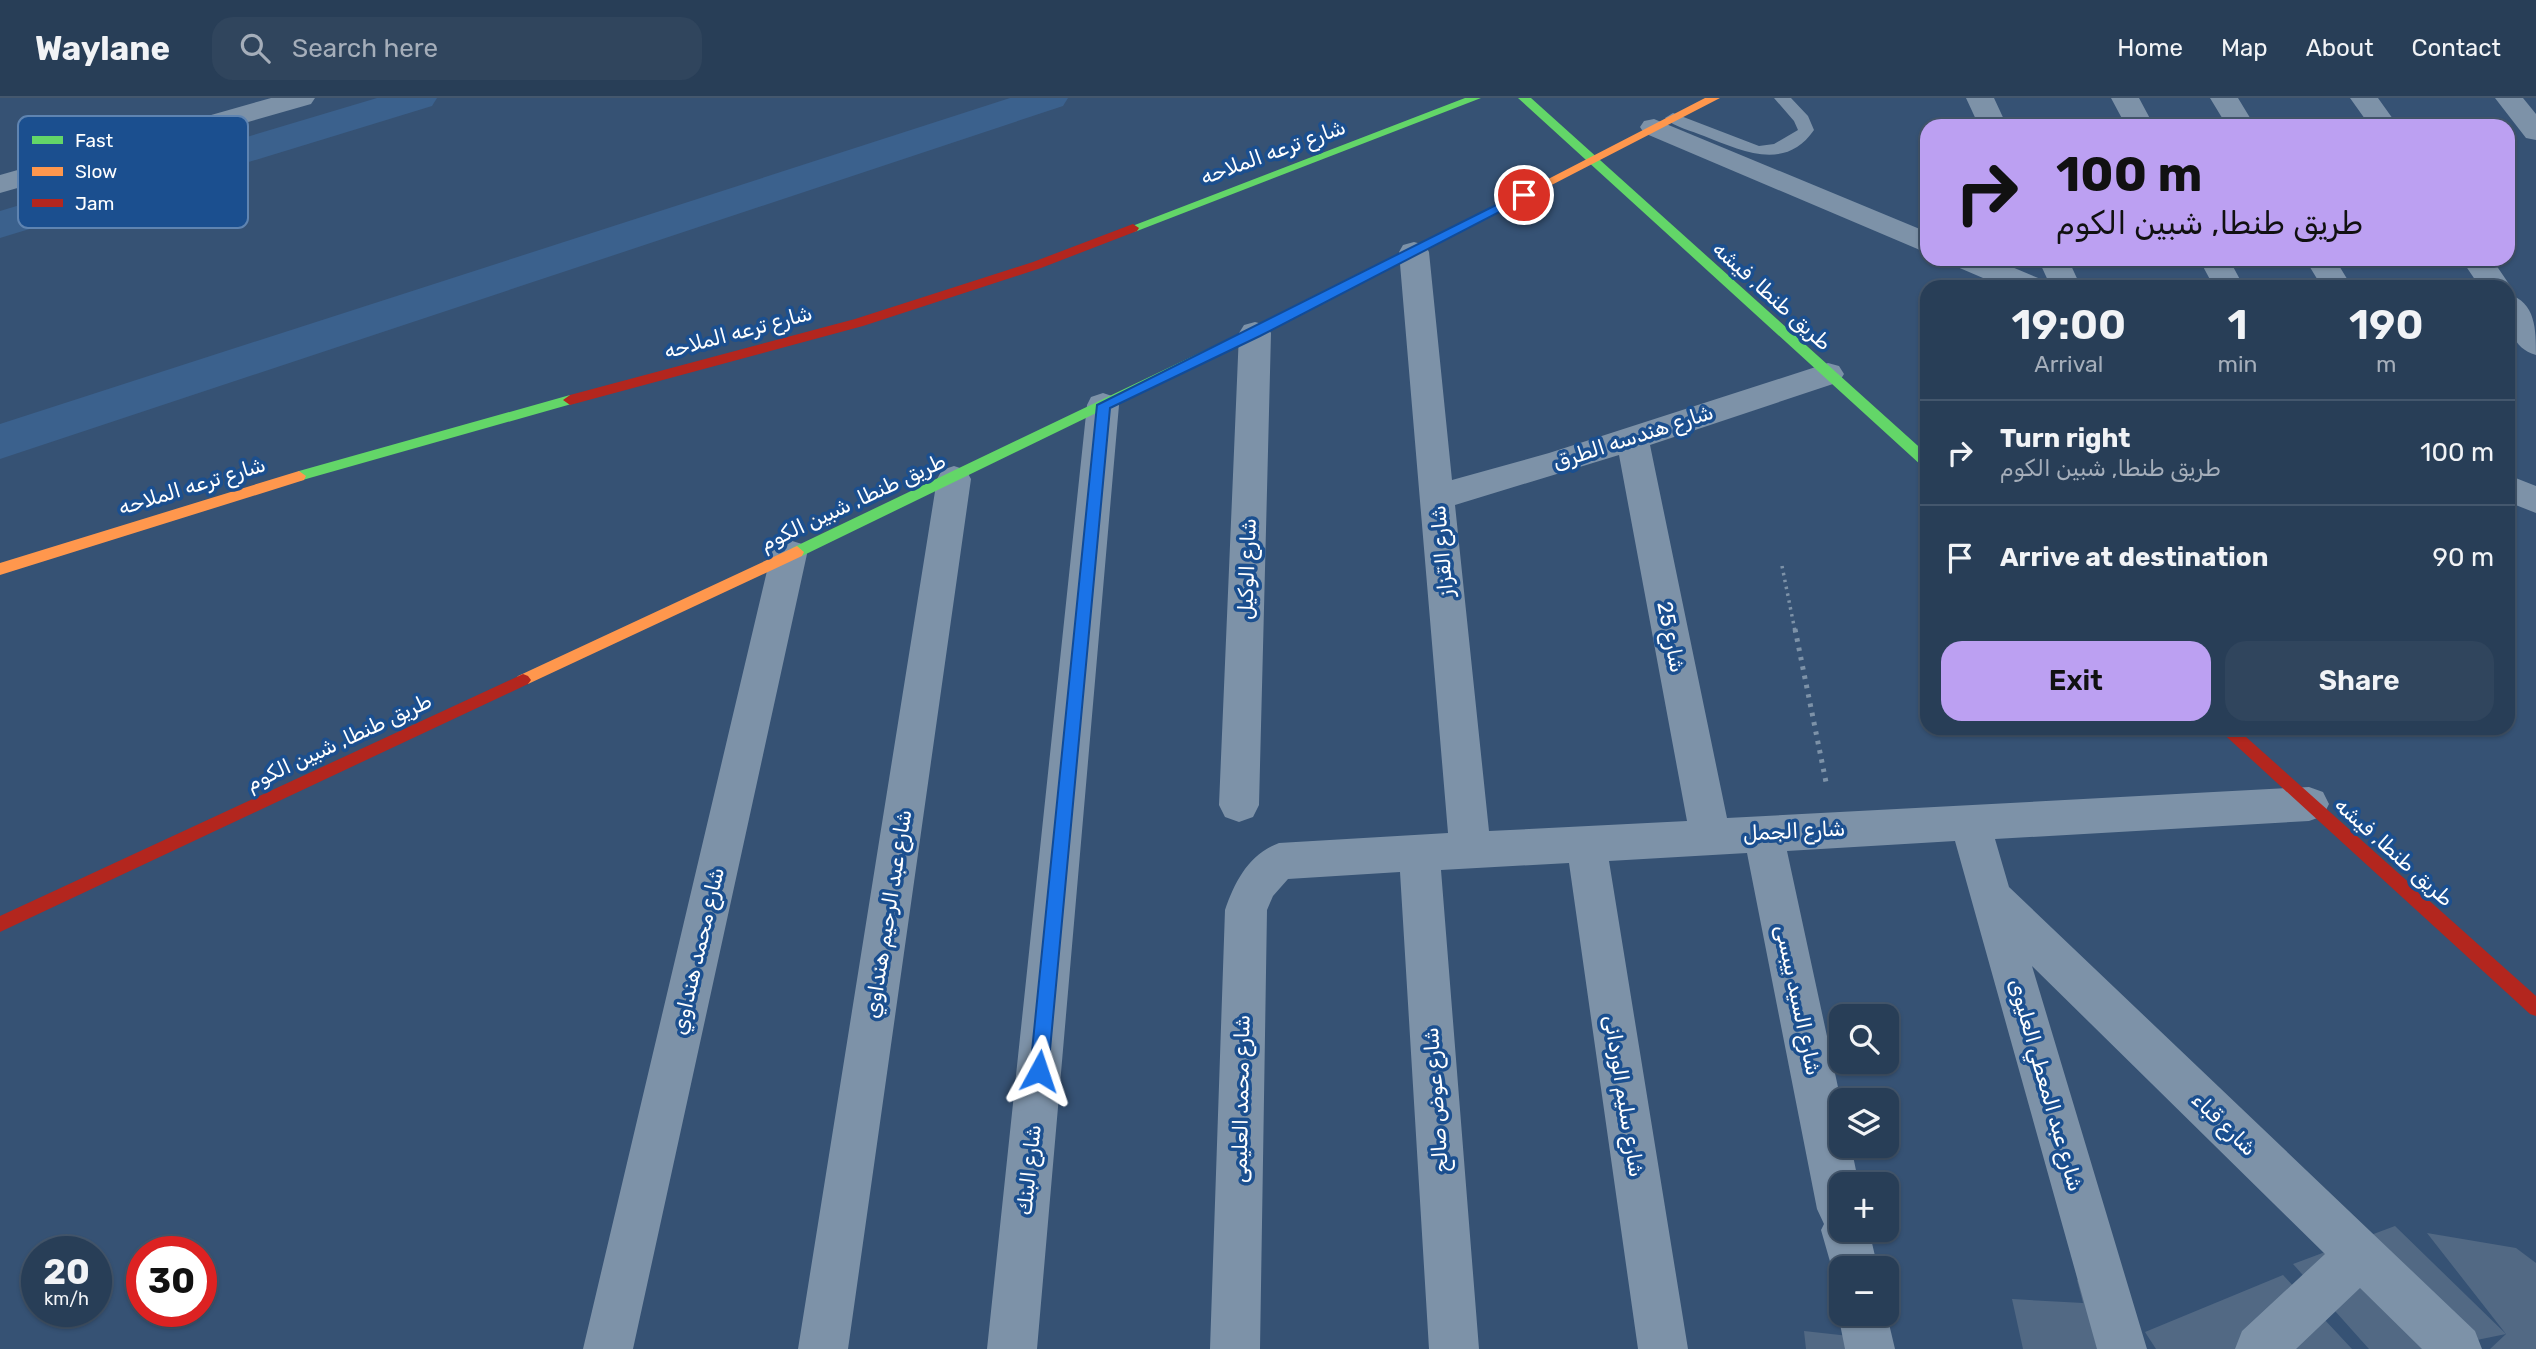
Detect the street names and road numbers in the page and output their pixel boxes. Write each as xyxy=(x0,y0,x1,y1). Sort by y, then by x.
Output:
street label: شارع ترعه الملاحه xyxy=(1197,114,1349,191)
street label: طريق طنطا, فيشه xyxy=(1708,236,1837,355)
street label: شارع ترعه الملاحه xyxy=(661,300,815,365)
street label: شارع هندسه الطرق xyxy=(1549,399,1717,476)
street label: طريق طنطا, شبين الكوم xyxy=(756,448,950,556)
street label: شارع ترعه الملاحه xyxy=(115,451,269,522)
street label: شارع القزاز xyxy=(1425,504,1460,600)
street label: شارع الوكيل xyxy=(1232,518,1263,620)
street label: شارع 25 xyxy=(1650,599,1691,675)
street label: طريق طنطا, شبين الكوم xyxy=(242,688,436,796)
street label: طريق طنطا, فيشه xyxy=(2330,792,2459,911)
street label: شارع عبد الرحيم هنداوي xyxy=(859,808,918,1020)
street label: شارع الجمل xyxy=(1742,815,1846,848)
street label: شارع محمد هنداوي xyxy=(666,865,731,1038)
street label: شارع السيد بيبسى xyxy=(1768,922,1827,1078)
street label: شارع عبد المعطي العليوى xyxy=(2000,976,2089,1195)
street label: شارع سليم الوردانى xyxy=(1597,1013,1650,1179)
street label: شارع محمد العليمى xyxy=(1227,1015,1256,1183)
street label: شارع عوض صالح xyxy=(1418,1027,1455,1173)
street label: شارع قباء xyxy=(2185,1087,2262,1162)
street label: شارع البنك xyxy=(1011,1123,1048,1217)

